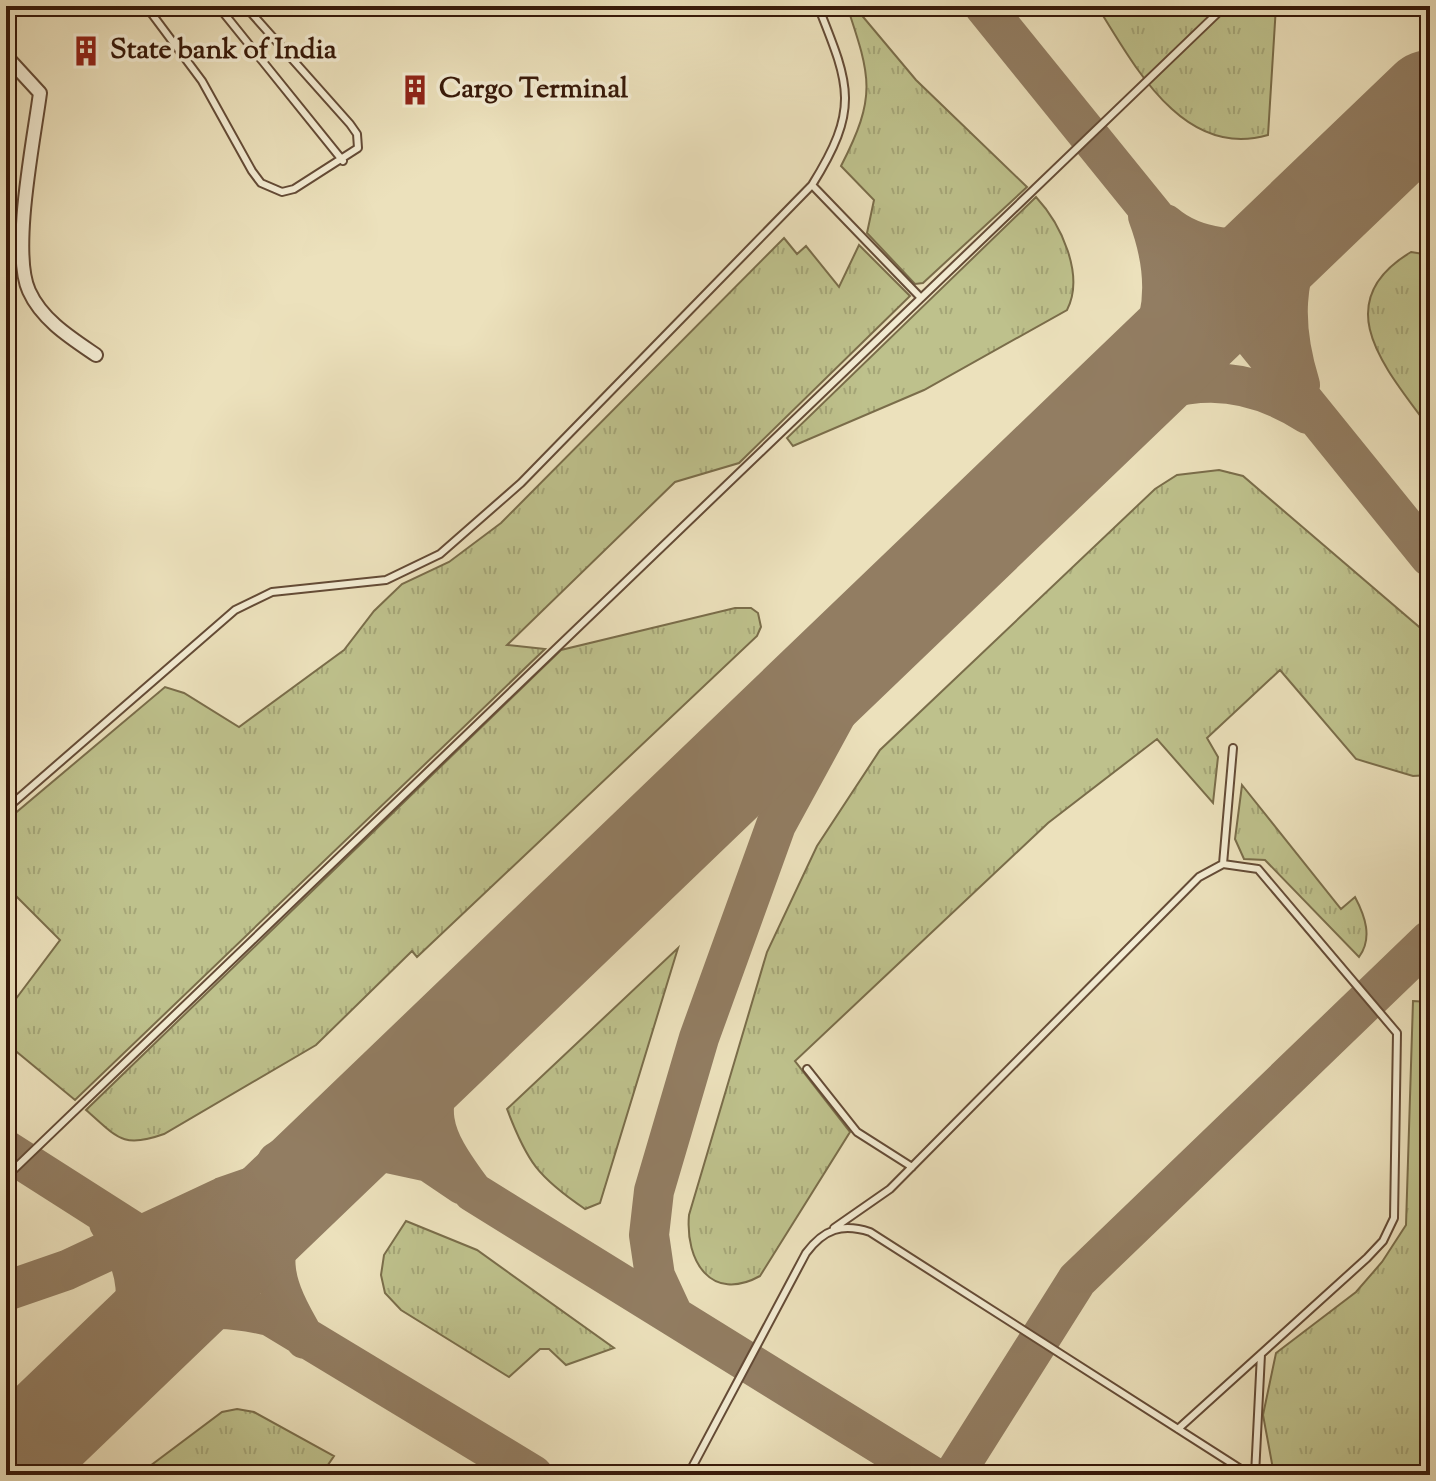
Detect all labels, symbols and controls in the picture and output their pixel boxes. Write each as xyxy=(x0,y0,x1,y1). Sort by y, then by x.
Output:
place label: State bank of India xyxy=(110,31,337,71)
building icon: State bank of India xyxy=(69,34,103,68)
place label: Cargo Terminal xyxy=(439,70,628,110)
building icon: Cargo Terminal xyxy=(398,73,432,107)

